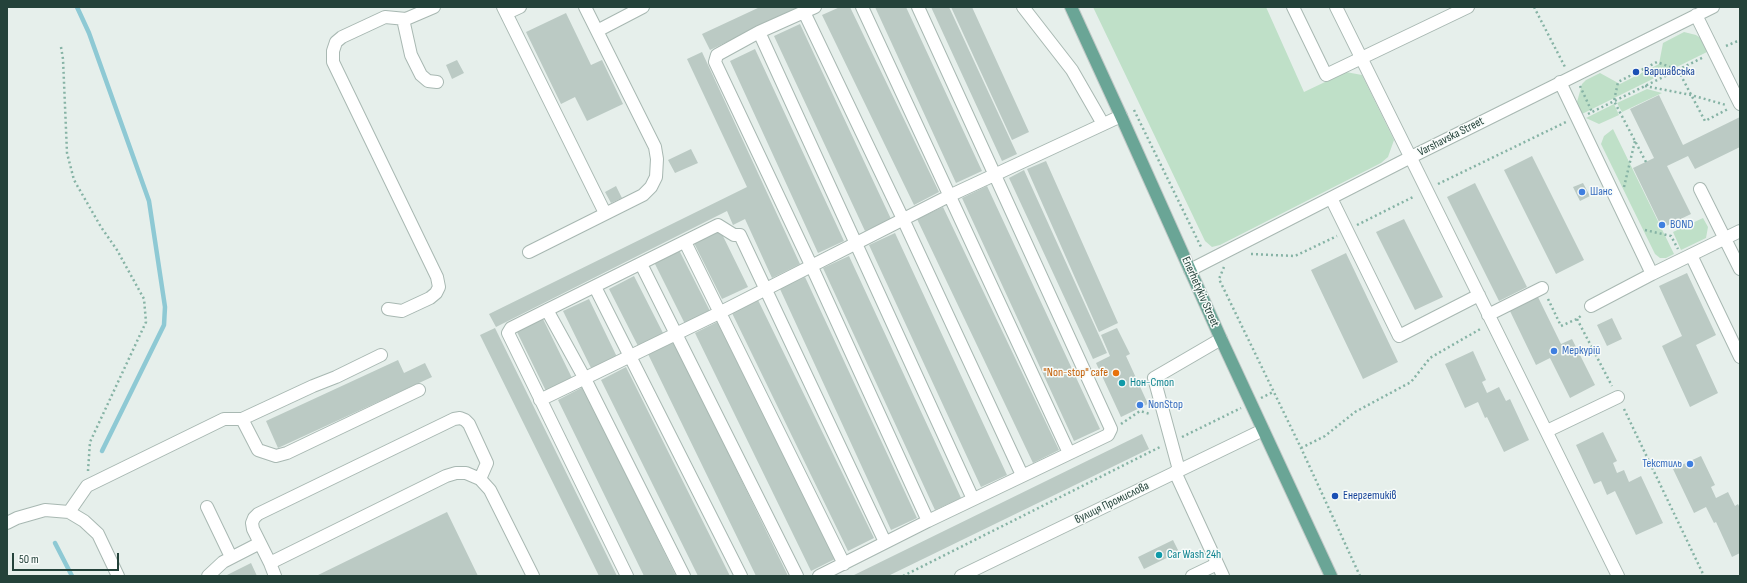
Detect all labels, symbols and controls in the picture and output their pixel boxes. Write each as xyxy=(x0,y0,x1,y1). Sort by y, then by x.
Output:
place label: Варшавська xyxy=(1644,65,1695,79)
marker: Варшавська xyxy=(1631,67,1641,77)
street label: Varshavska Street xyxy=(1416,114,1486,160)
place label: Шанс xyxy=(1590,185,1613,199)
marker: Шанс xyxy=(1577,187,1587,197)
place label: BOND xyxy=(1670,218,1693,232)
marker: BOND xyxy=(1657,220,1667,230)
street label: Enerhetykiv Street xyxy=(1178,255,1222,329)
place label: Меркурій xyxy=(1562,344,1600,358)
marker: Меркурій xyxy=(1549,346,1559,356)
place label: "Non-stop" cafe xyxy=(1043,366,1108,380)
marker: "Non-stop" cafe xyxy=(1111,368,1121,378)
place label: Нон-Стоп xyxy=(1130,376,1174,390)
marker: Нон-Стоп xyxy=(1117,378,1127,388)
place label: NonStop xyxy=(1148,398,1183,412)
marker: NonStop xyxy=(1135,400,1145,410)
place label: Текстиль xyxy=(1642,457,1682,471)
marker: Текстиль xyxy=(1685,459,1695,469)
street label: вулиця Промислова xyxy=(1072,479,1152,527)
place label: Енергетиків xyxy=(1343,489,1396,503)
marker: Енергетиків xyxy=(1330,491,1340,501)
scale bar xyxy=(14,545,121,571)
place label: Car Wash 24h xyxy=(1167,548,1221,562)
marker: Car Wash 24h xyxy=(1154,550,1164,560)
text: 50 m xyxy=(19,552,39,567)

